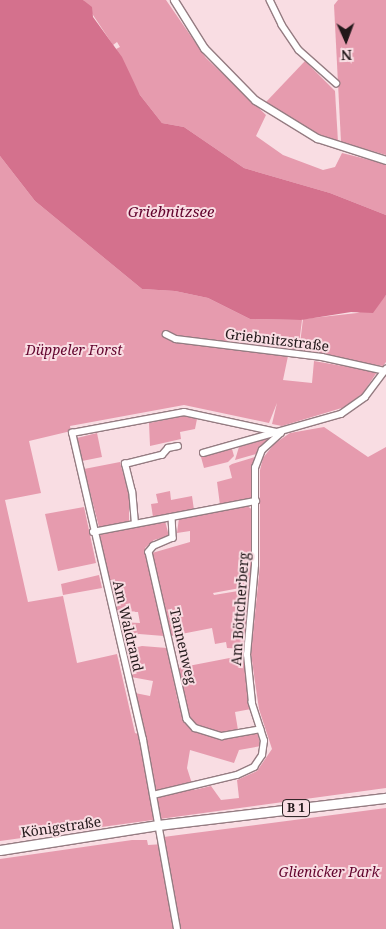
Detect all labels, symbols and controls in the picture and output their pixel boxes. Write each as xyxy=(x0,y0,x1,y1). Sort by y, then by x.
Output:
north arrow xyxy=(321,15,371,65)
text: N xyxy=(341,46,352,65)
water label: Griebnitzsee xyxy=(128,203,214,221)
street label: Griebnitzstraße xyxy=(224,325,330,355)
park label: Düppeler Forst xyxy=(26,342,122,358)
street label: Am Böttcherberg xyxy=(228,552,252,666)
street label: Am Waldrand xyxy=(109,579,147,673)
street label: Tannenweg xyxy=(166,606,200,686)
road number: B 1 xyxy=(281,798,311,818)
street label: Königstraße xyxy=(20,813,102,841)
park label: Glienicker Park xyxy=(279,864,379,880)

